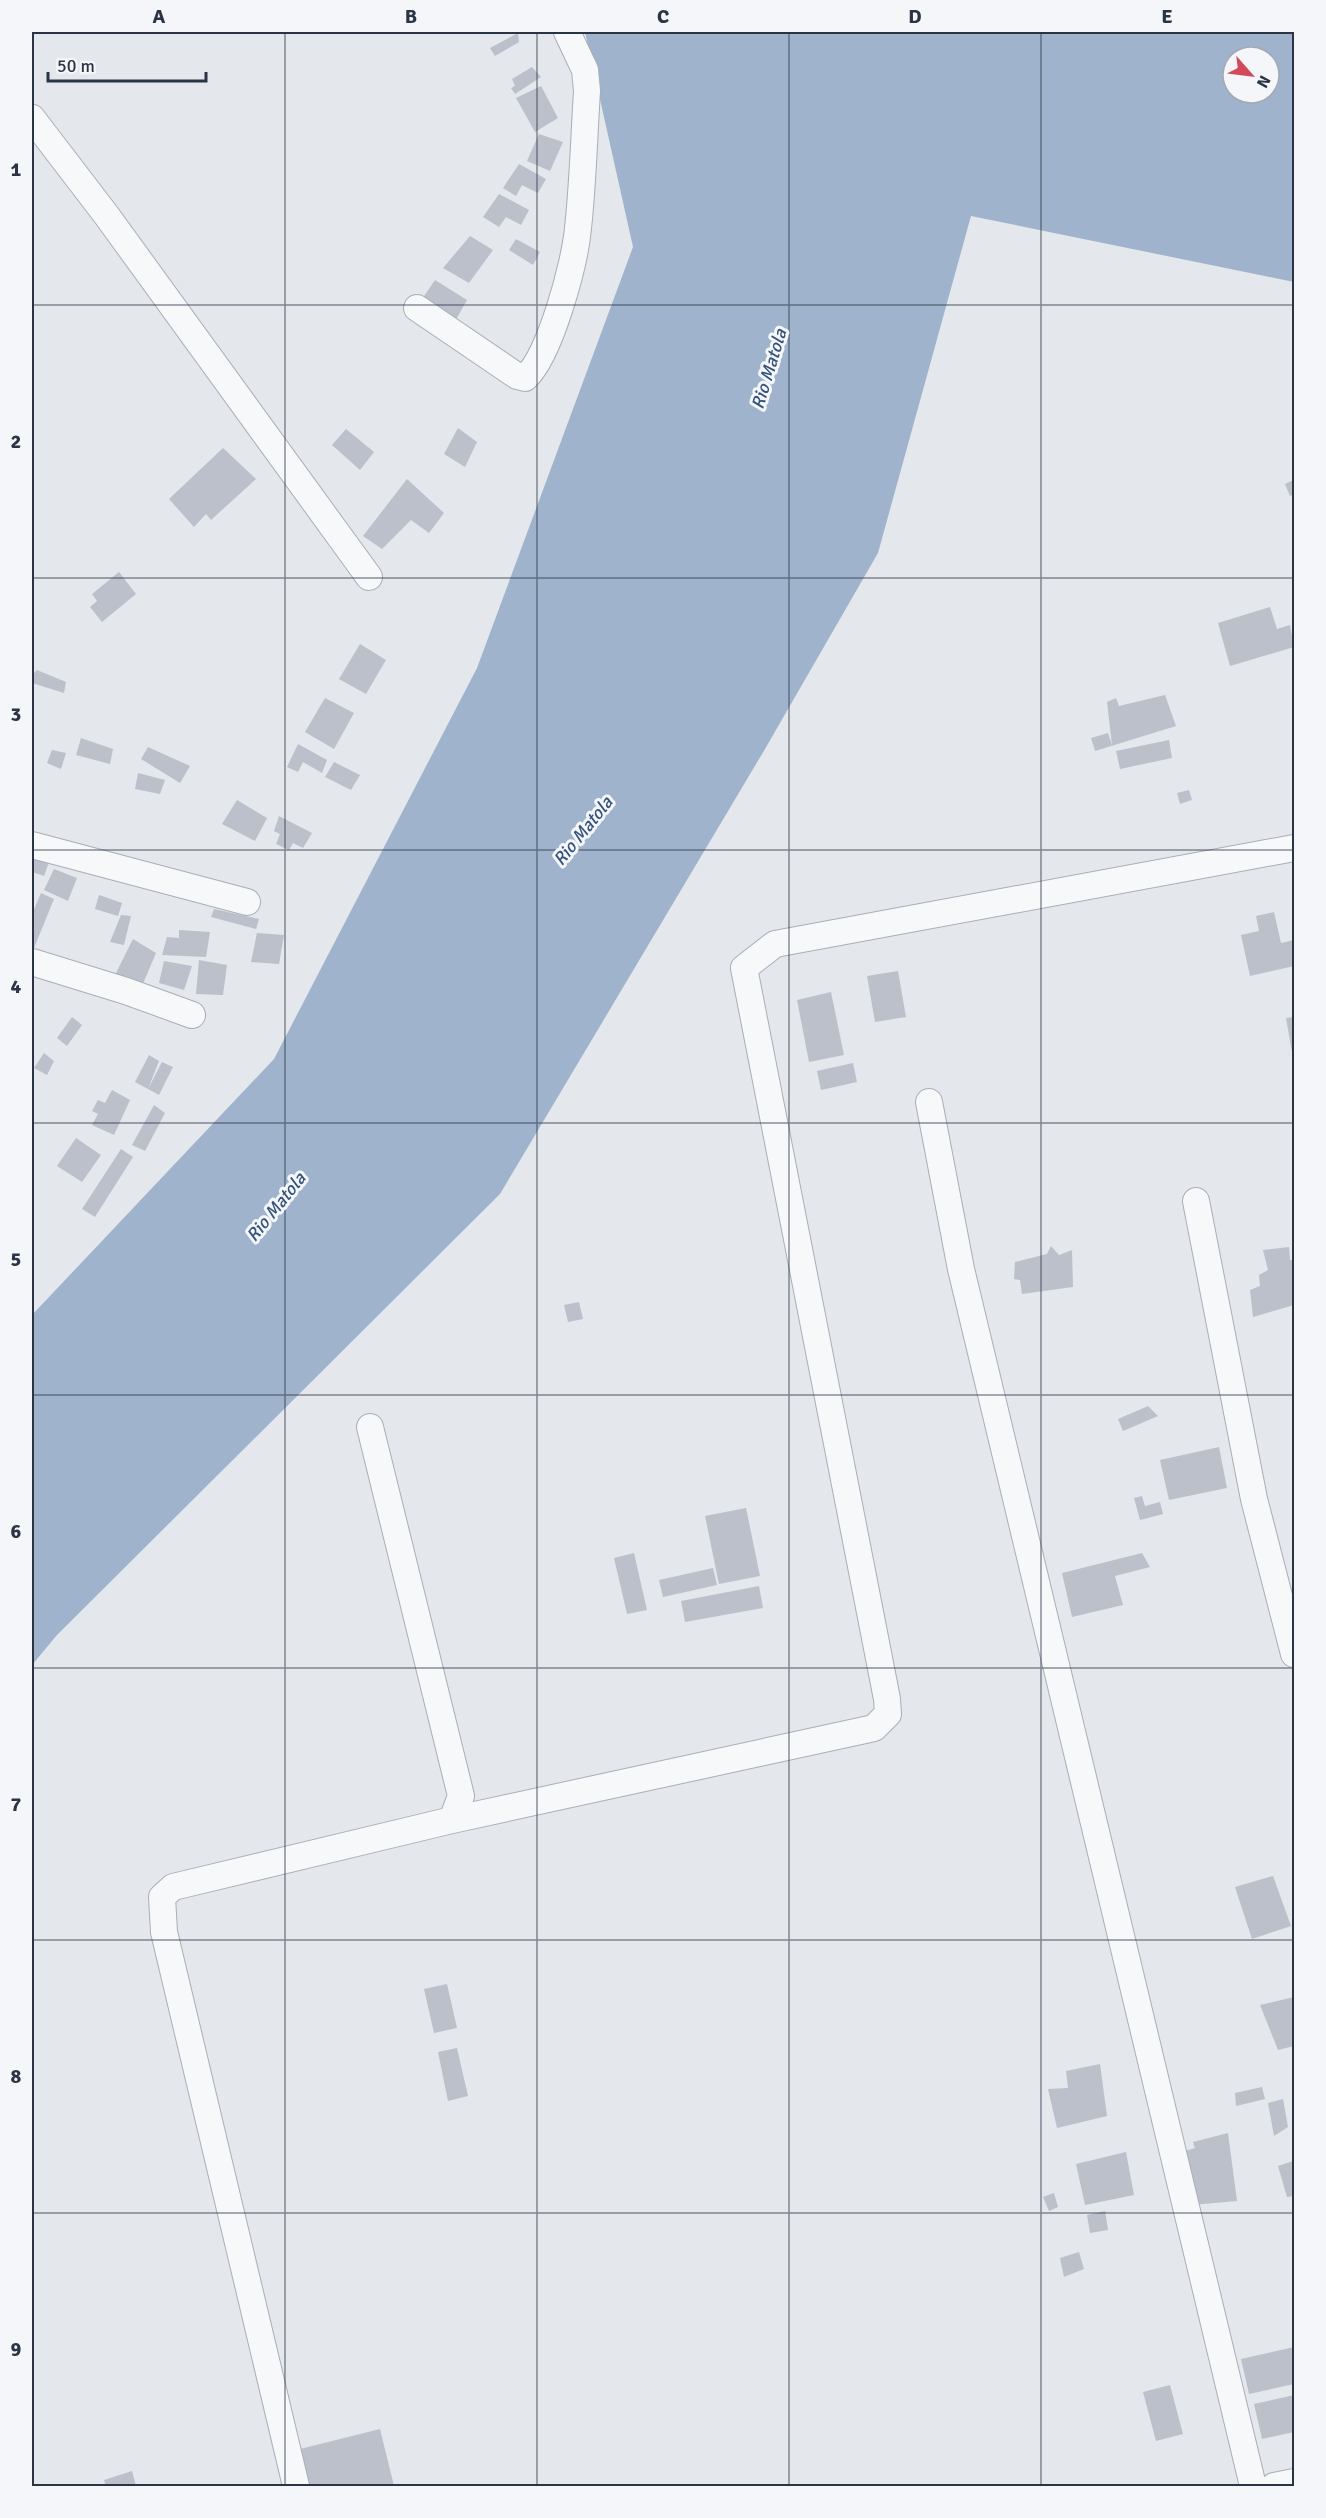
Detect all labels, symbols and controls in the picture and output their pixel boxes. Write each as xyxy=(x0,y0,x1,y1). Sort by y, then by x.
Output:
text: A xyxy=(153,4,166,29)
text: B xyxy=(405,4,417,29)
text: C xyxy=(657,4,669,29)
text: D xyxy=(908,4,922,29)
text: E xyxy=(1161,4,1173,29)
scale bar xyxy=(48,45,206,83)
north arrow xyxy=(1221,45,1281,105)
text: 50 m xyxy=(57,55,95,77)
text: N xyxy=(1252,72,1275,91)
text: 1 xyxy=(11,157,22,182)
water label: Rio Matola xyxy=(746,326,792,412)
text: 2 xyxy=(11,429,21,454)
text: 3 xyxy=(11,702,21,727)
water label: Rio Matola xyxy=(549,791,618,870)
text: 4 xyxy=(11,974,22,999)
water label: Rio Matola xyxy=(242,1167,311,1246)
text: 5 xyxy=(11,1247,21,1272)
text: 6 xyxy=(11,1519,22,1544)
text: 7 xyxy=(11,1792,22,1817)
text: 8 xyxy=(11,2064,22,2089)
text: 9 xyxy=(11,2337,22,2362)

